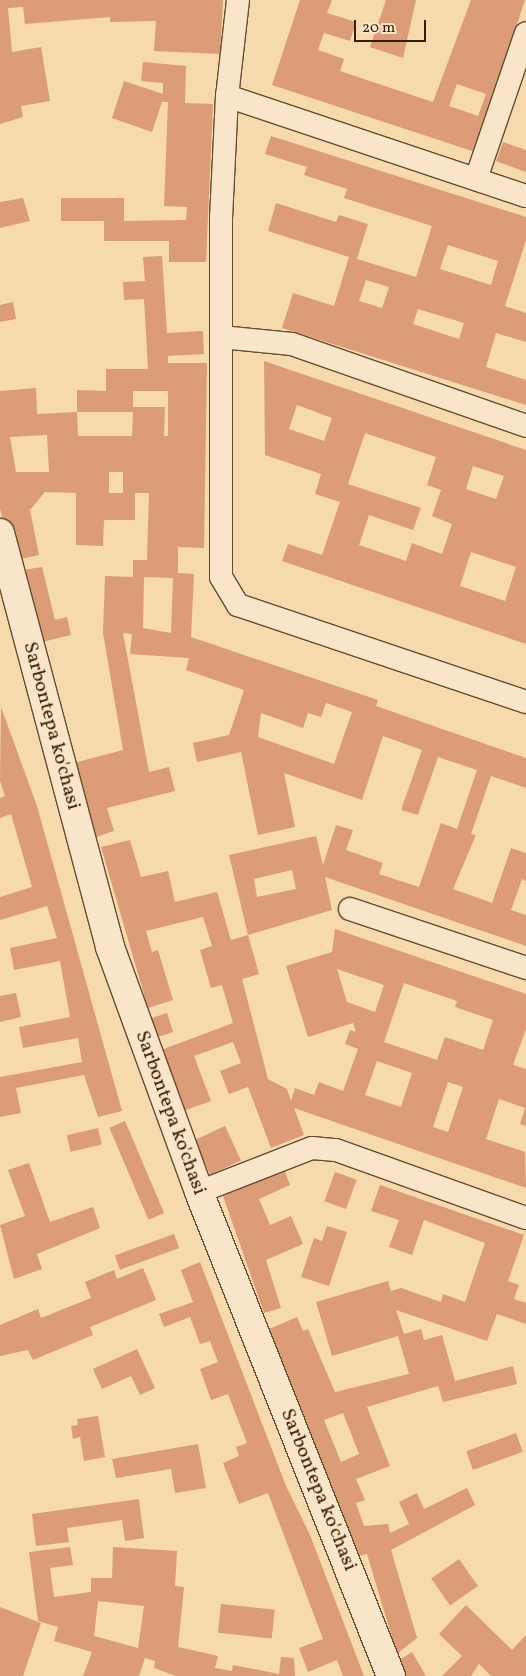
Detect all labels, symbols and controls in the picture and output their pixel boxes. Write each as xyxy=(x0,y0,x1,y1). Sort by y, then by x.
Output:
scale bar xyxy=(356,10,428,42)
text: 20 m xyxy=(362,18,395,39)
street label: Sarbontepa ko'chasi xyxy=(17,639,85,813)
street label: Sarbontepa ko'chasi xyxy=(129,1028,211,1198)
street label: Sarbontepa ko'chasi xyxy=(274,1405,362,1575)

